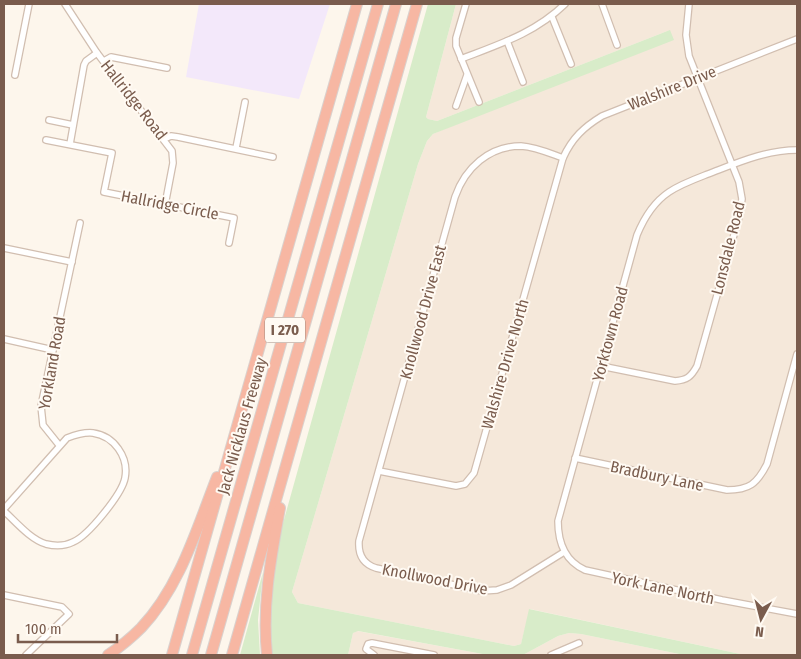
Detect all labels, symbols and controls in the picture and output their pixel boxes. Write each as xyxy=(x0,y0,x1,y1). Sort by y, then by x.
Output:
street label: Hallridge Road xyxy=(97,56,171,144)
street label: Walshire Drive xyxy=(625,62,719,114)
street label: Hallridge Circle xyxy=(120,186,221,224)
street label: Lonsdale Road xyxy=(707,199,749,297)
street label: Knollwood Drive East xyxy=(396,242,450,381)
street label: Yorktown Road xyxy=(588,284,632,384)
street label: Walshire Drive North xyxy=(477,297,533,431)
street label: Yorkland Road xyxy=(34,315,70,411)
road number: I 270 xyxy=(265,318,305,342)
street label: Jack Nicklaus Freeway xyxy=(213,354,271,497)
street label: Bradbury Lane xyxy=(609,457,705,495)
street label: Knollwood Drive xyxy=(381,559,490,599)
street label: York Lane North xyxy=(610,568,716,608)
north arrow xyxy=(736,594,786,644)
scale bar xyxy=(18,612,116,644)
text: 100 m xyxy=(25,620,62,638)
text: N xyxy=(754,622,765,640)

